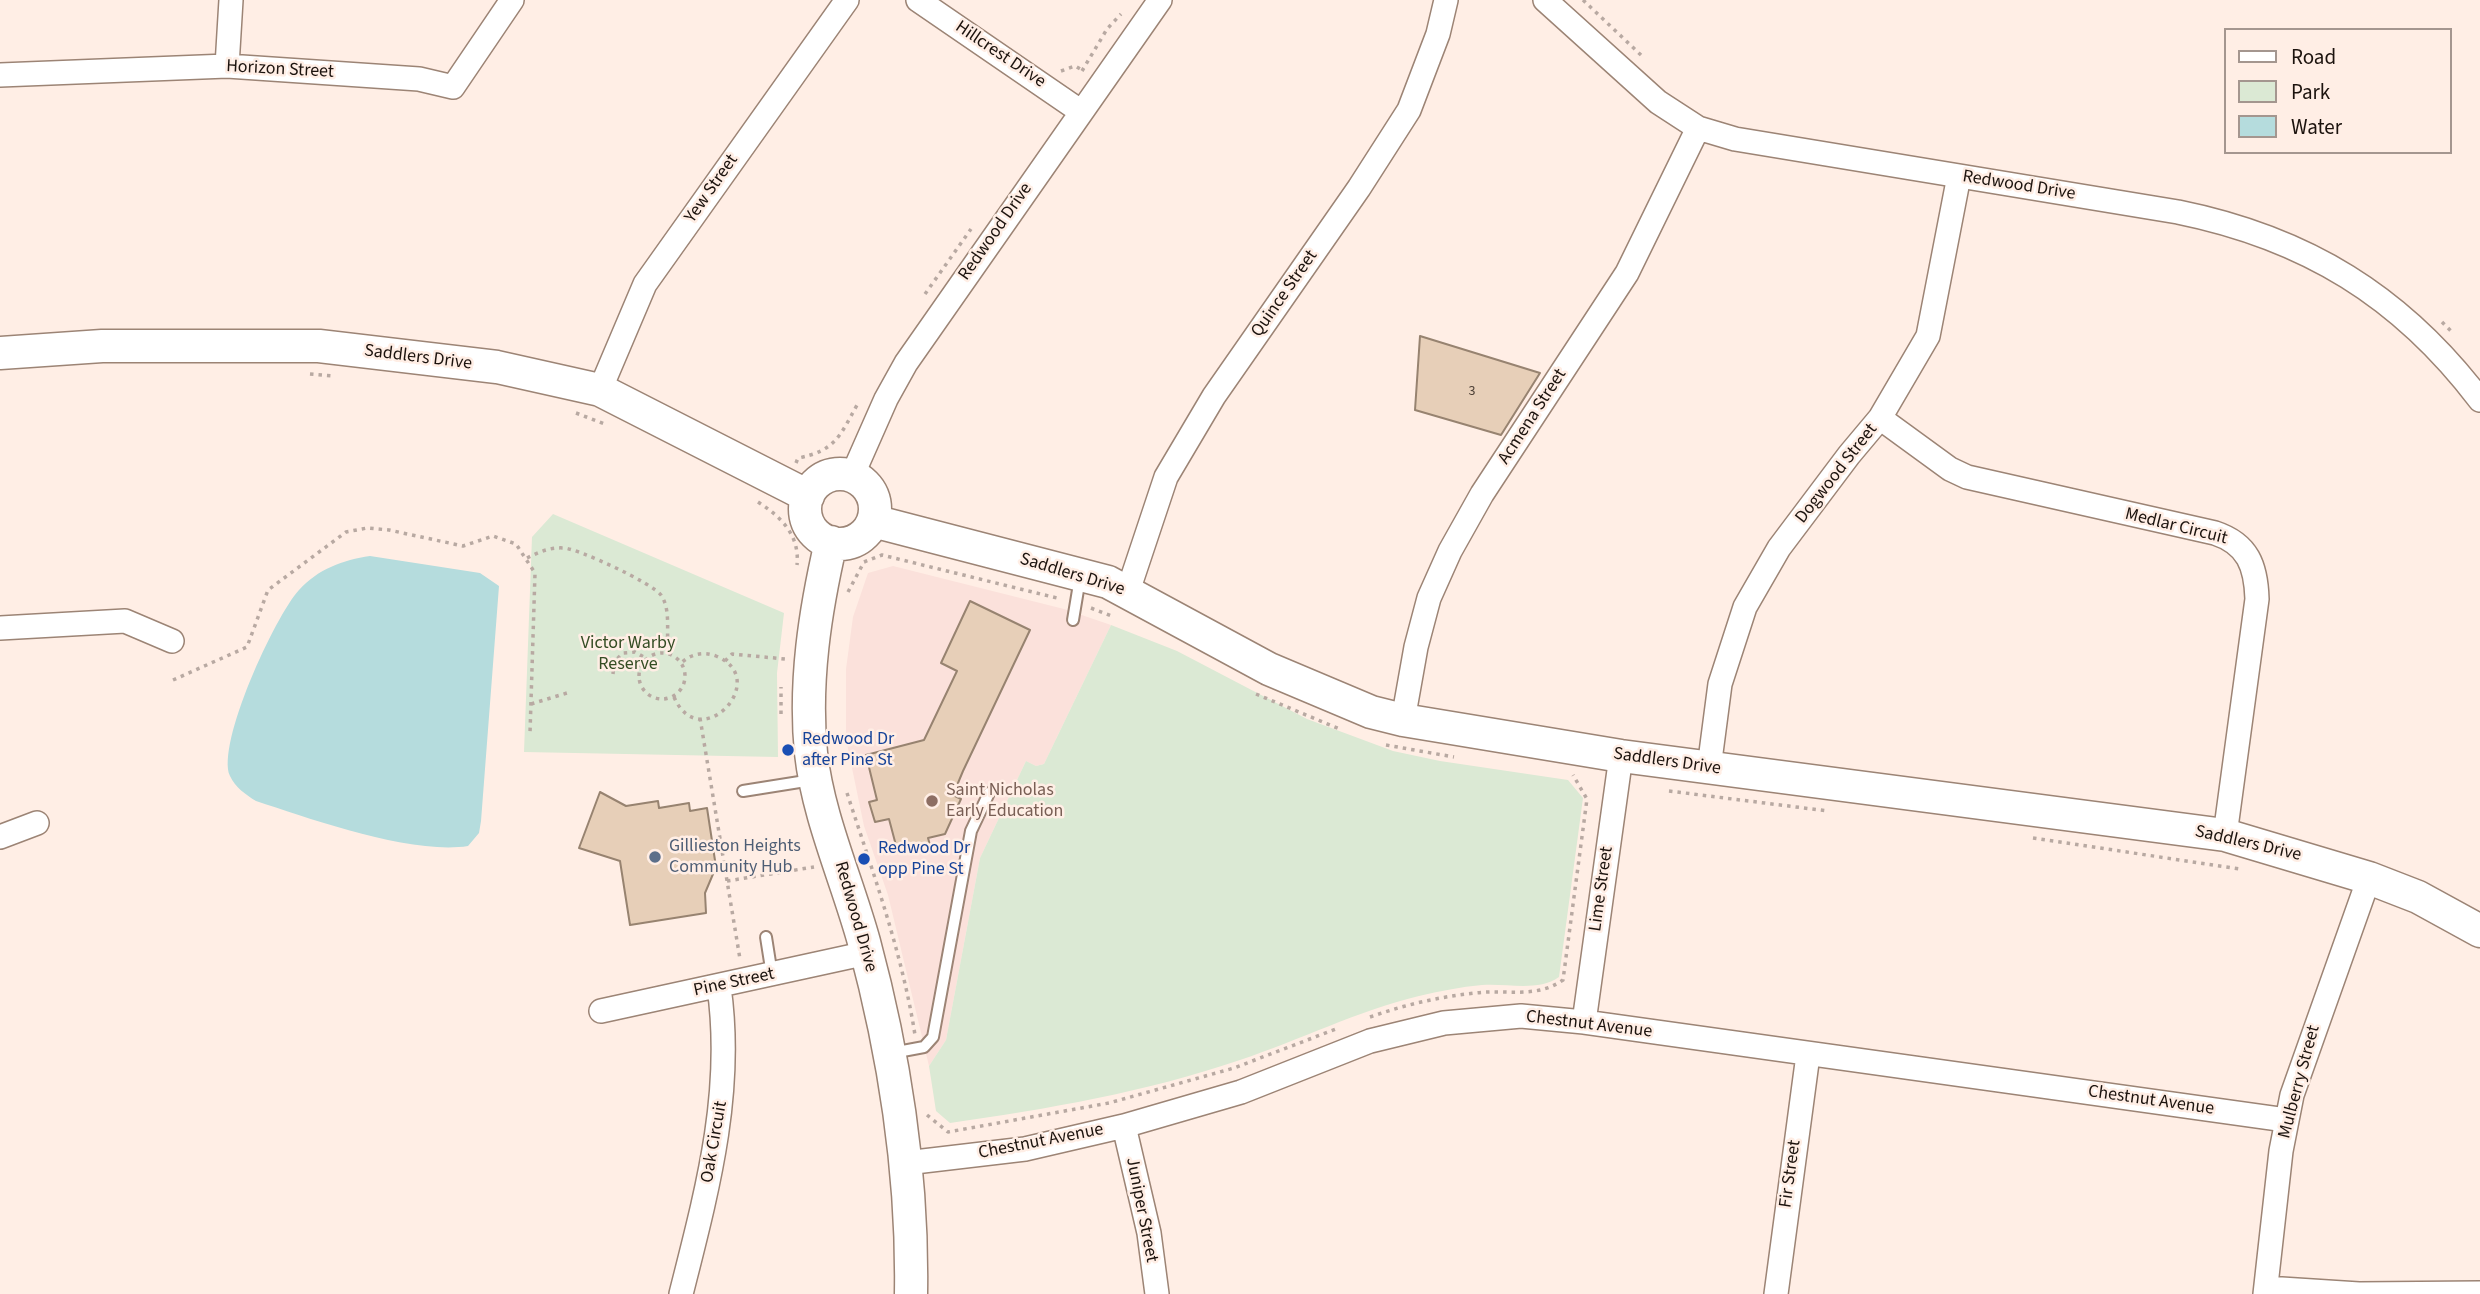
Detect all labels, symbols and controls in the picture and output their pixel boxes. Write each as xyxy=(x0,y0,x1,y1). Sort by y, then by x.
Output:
street label: Hillcrest Drive xyxy=(951,17,1049,93)
legend xyxy=(2224,28,2452,154)
text: Road xyxy=(2291,42,2336,72)
street label: Horizon Street xyxy=(226,56,334,84)
text: Park xyxy=(2291,77,2330,107)
text: Water xyxy=(2291,112,2342,142)
street label: Yew Street xyxy=(681,151,743,227)
street label: Redwood Drive xyxy=(1961,166,2077,206)
street label: Redwood Drive xyxy=(954,179,1038,285)
street label: Quince Street xyxy=(1247,246,1323,342)
street label: Saddlers Drive xyxy=(363,341,473,375)
street label: Acmena Street xyxy=(1494,365,1572,469)
house number: 3 xyxy=(1469,384,1475,400)
street label: Dogwood Street xyxy=(1791,420,1883,528)
street label: Medlar Circuit xyxy=(2123,504,2229,550)
street label: Saddlers Drive xyxy=(1017,549,1127,601)
park label: Victor Warby Reserve xyxy=(581,633,675,676)
place label: Redwood Dr after Pine St xyxy=(802,729,894,772)
marker: Redwood Dr after Pine St xyxy=(780,742,796,758)
street label: Saddlers Drive xyxy=(1612,744,1722,780)
place label: Saint Nicholas Early Education xyxy=(946,780,1063,822)
marker: Saint Nicholas Early Education xyxy=(924,793,940,809)
street label: Saddlers Drive xyxy=(2193,821,2303,867)
place label: Gillieston Heights Community Hub xyxy=(669,836,801,878)
place label: Redwood Dr opp Pine St xyxy=(878,838,970,880)
street label: Lime Street xyxy=(1585,845,1619,933)
marker: Gillieston Heights Community Hub xyxy=(647,849,663,865)
marker: Redwood Dr opp Pine St xyxy=(856,851,872,867)
street label: Redwood Drive xyxy=(829,859,881,975)
street label: Pine Street xyxy=(692,964,776,1002)
street label: Chestnut Avenue xyxy=(1525,1007,1653,1043)
street label: Mulberry Street xyxy=(2275,1023,2325,1141)
street label: Chestnut Avenue xyxy=(2087,1081,2215,1121)
street label: Oak Circuit xyxy=(697,1099,733,1185)
street label: Chestnut Avenue xyxy=(977,1119,1105,1165)
street label: Fir Street xyxy=(1776,1139,1806,1209)
street label: Juniper Street xyxy=(1120,1156,1162,1264)

